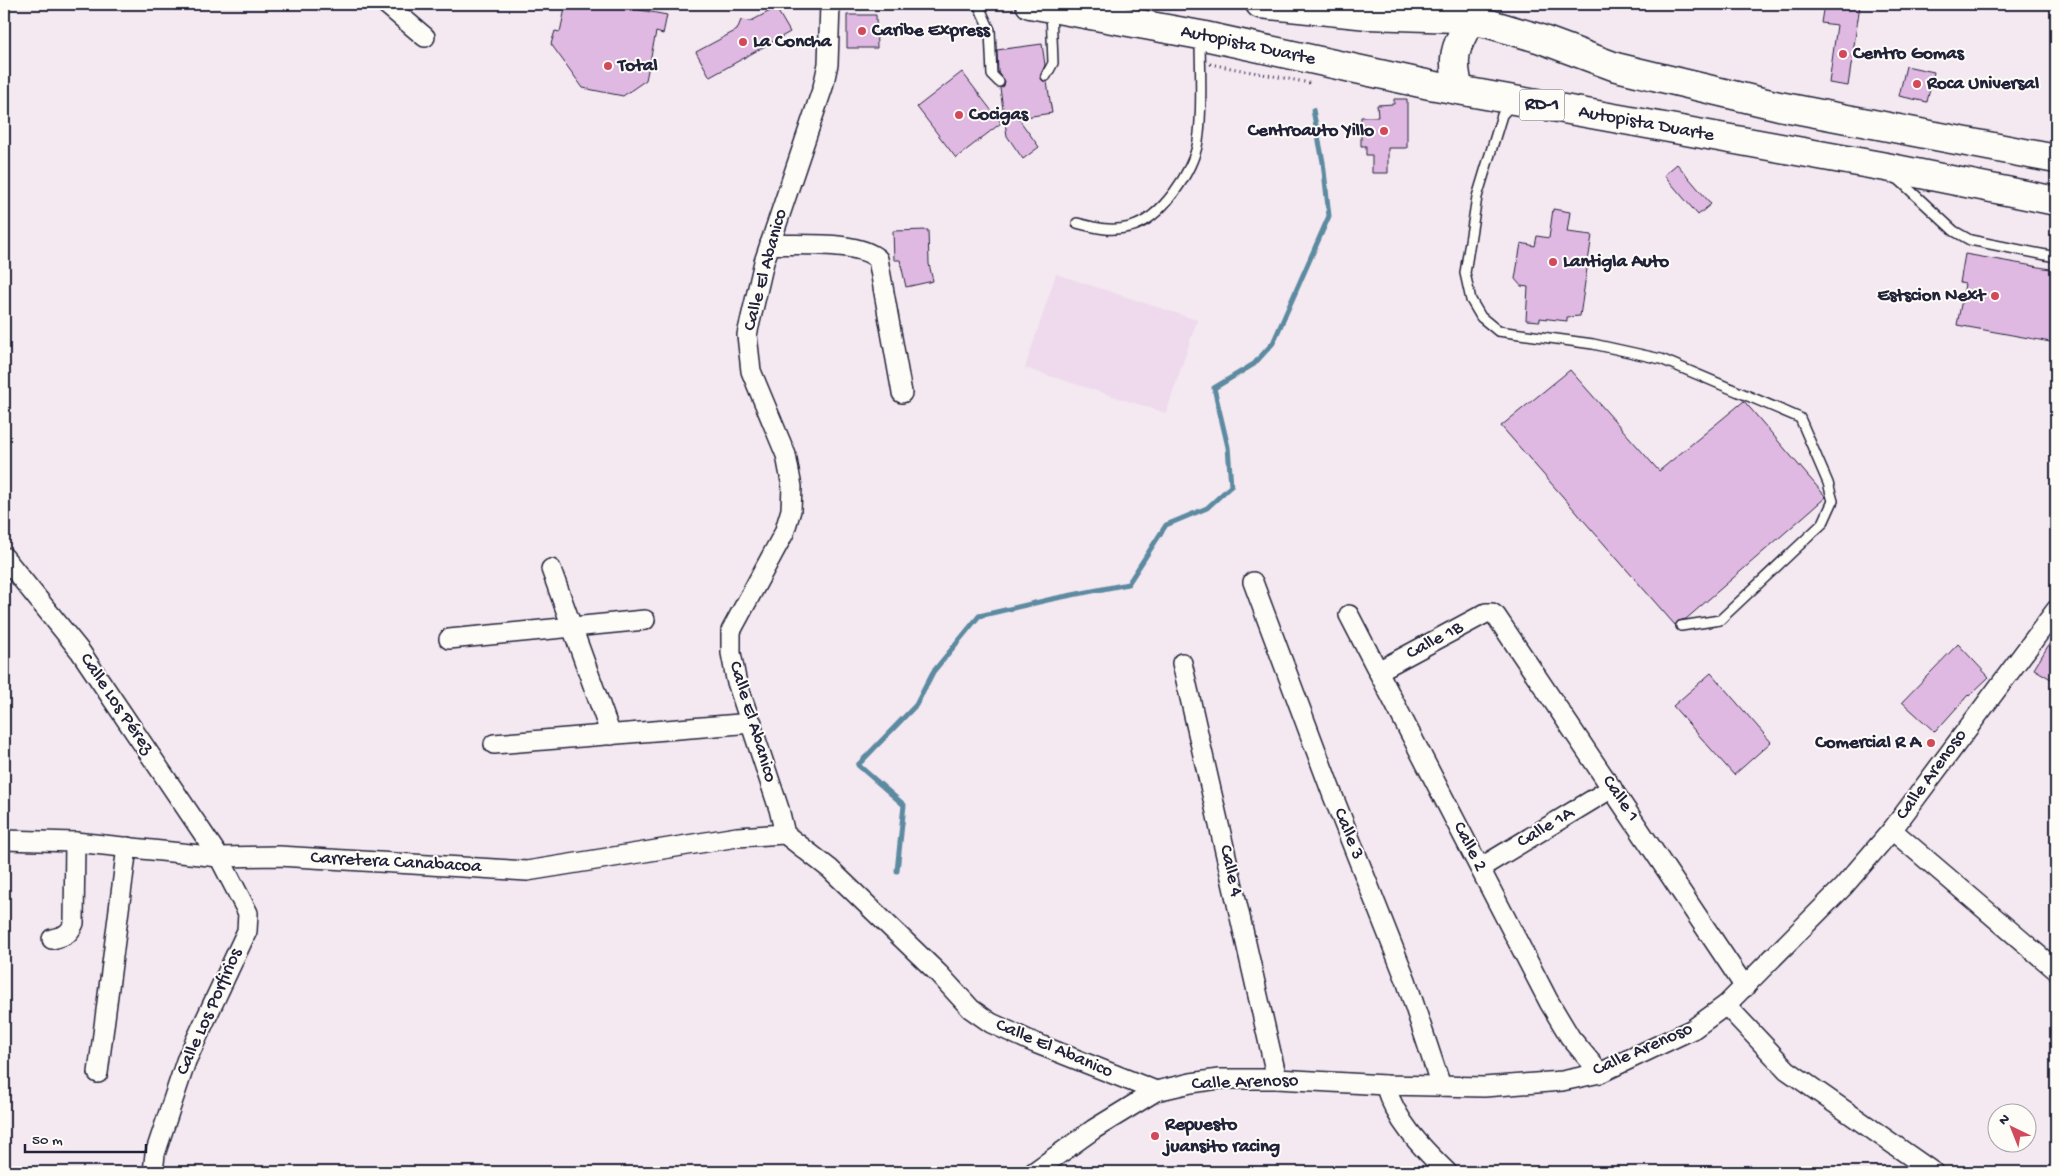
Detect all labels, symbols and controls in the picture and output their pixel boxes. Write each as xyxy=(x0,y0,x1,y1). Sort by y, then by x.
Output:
place label: Caribe Express xyxy=(871,20,991,43)
street label: Autopista Duarte xyxy=(1179,20,1318,71)
marker: Caribe Express xyxy=(856,25,868,37)
place label: La Concha xyxy=(753,31,833,54)
marker: La Concha xyxy=(737,36,749,48)
place label: Centro Gomas xyxy=(1852,43,1965,66)
marker: Centro Gomas xyxy=(1837,48,1849,60)
place label: Total xyxy=(616,55,658,78)
marker: Total xyxy=(602,60,614,72)
place label: Roca Universal xyxy=(1926,73,2039,96)
marker: Roca Universal xyxy=(1911,78,1923,90)
road number: RD-1 xyxy=(1520,90,1564,120)
street label: Autopista Duarte xyxy=(1577,100,1716,147)
place label: Cocigas xyxy=(968,104,1029,127)
marker: Cocigas xyxy=(953,109,965,121)
place label: Centroauto Yillo xyxy=(1247,120,1374,143)
marker: Centroauto Yillo xyxy=(1378,125,1390,137)
street label: Calle El Abanico xyxy=(739,206,793,333)
place label: Lantigla Auto xyxy=(1563,251,1669,274)
marker: Lantigla Auto xyxy=(1547,256,1559,268)
place label: Estscion Next xyxy=(1877,285,1987,308)
marker: Estscion Next xyxy=(1989,290,2001,302)
street label: Calle 1B xyxy=(1403,616,1468,665)
street label: Calle Los Pérez xyxy=(74,649,159,759)
street label: Calle El Abanico xyxy=(723,659,781,785)
street label: Calle Arenoso xyxy=(1891,725,1973,825)
place label: Comercial R A xyxy=(1814,732,1923,755)
marker: Comercial R A xyxy=(1925,737,1937,749)
street label: Calle 1 xyxy=(1596,771,1644,827)
street label: Calle 1A xyxy=(1513,801,1580,854)
street label: Calle 3 xyxy=(1327,805,1369,863)
street label: Calle 2 xyxy=(1447,818,1491,876)
street label: Calle 4 xyxy=(1213,843,1247,899)
street label: Carretera Canabacoa xyxy=(310,847,484,879)
street label: Calle Los Porfirios xyxy=(172,944,249,1079)
street label: Calle El Abanico xyxy=(992,1014,1116,1084)
street label: Calle Arenoso xyxy=(1589,1018,1697,1082)
street label: Calle Arenoso xyxy=(1191,1070,1299,1096)
north arrow xyxy=(1988,1104,2038,1154)
text: N xyxy=(1996,1111,2014,1130)
place label: Repuesto juansito racing xyxy=(1161,1114,1280,1159)
scale bar xyxy=(25,1121,146,1153)
marker: Repuesto juansito racing xyxy=(1149,1130,1161,1142)
text: 50 m xyxy=(32,1132,63,1150)

